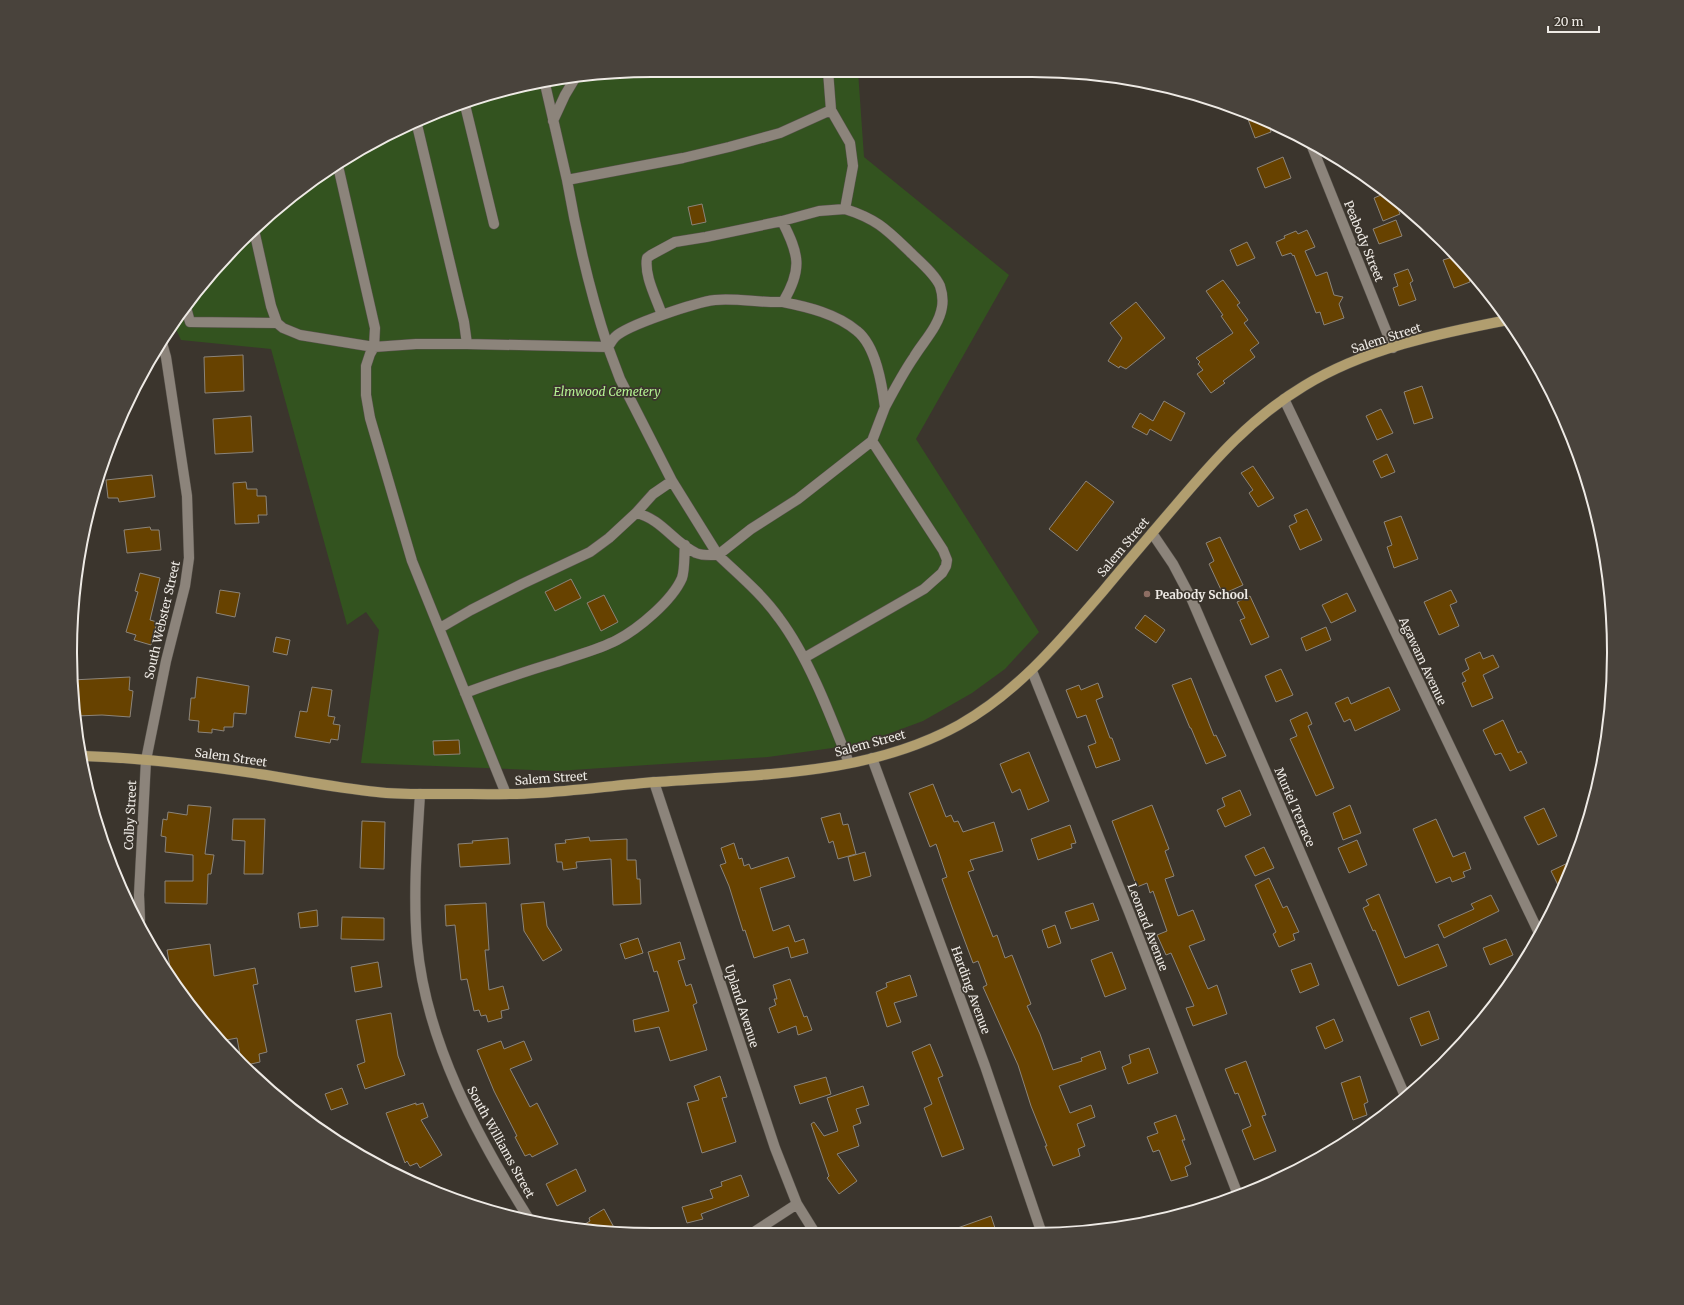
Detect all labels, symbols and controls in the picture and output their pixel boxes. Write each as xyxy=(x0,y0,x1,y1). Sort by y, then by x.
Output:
scale bar xyxy=(1548,8,1599,34)
text: 20 m xyxy=(1554,14,1583,29)
street label: Peabody Street xyxy=(1341,198,1387,284)
street label: Salem Street xyxy=(1349,320,1423,356)
park label: Elmwood Cemetery xyxy=(553,384,661,399)
street label: Salem Street xyxy=(1094,514,1152,580)
street label: South Webster Street xyxy=(141,559,183,681)
place label: Peabody School xyxy=(1155,587,1248,602)
marker: Peabody School xyxy=(1142,589,1152,599)
street label: Agawam Avenue xyxy=(1396,614,1450,707)
street label: Salem Street xyxy=(833,726,907,760)
street label: Salem Street xyxy=(194,744,268,770)
street label: Muriel Terrace xyxy=(1272,765,1318,849)
street label: Salem Street xyxy=(514,768,588,788)
street label: Colby Street xyxy=(121,780,139,850)
street label: Leonard Avenue xyxy=(1124,881,1172,973)
street label: Harding Avenue xyxy=(948,944,994,1036)
street label: Upland Avenue xyxy=(722,963,762,1049)
street label: South Williams Street xyxy=(464,1083,538,1201)

